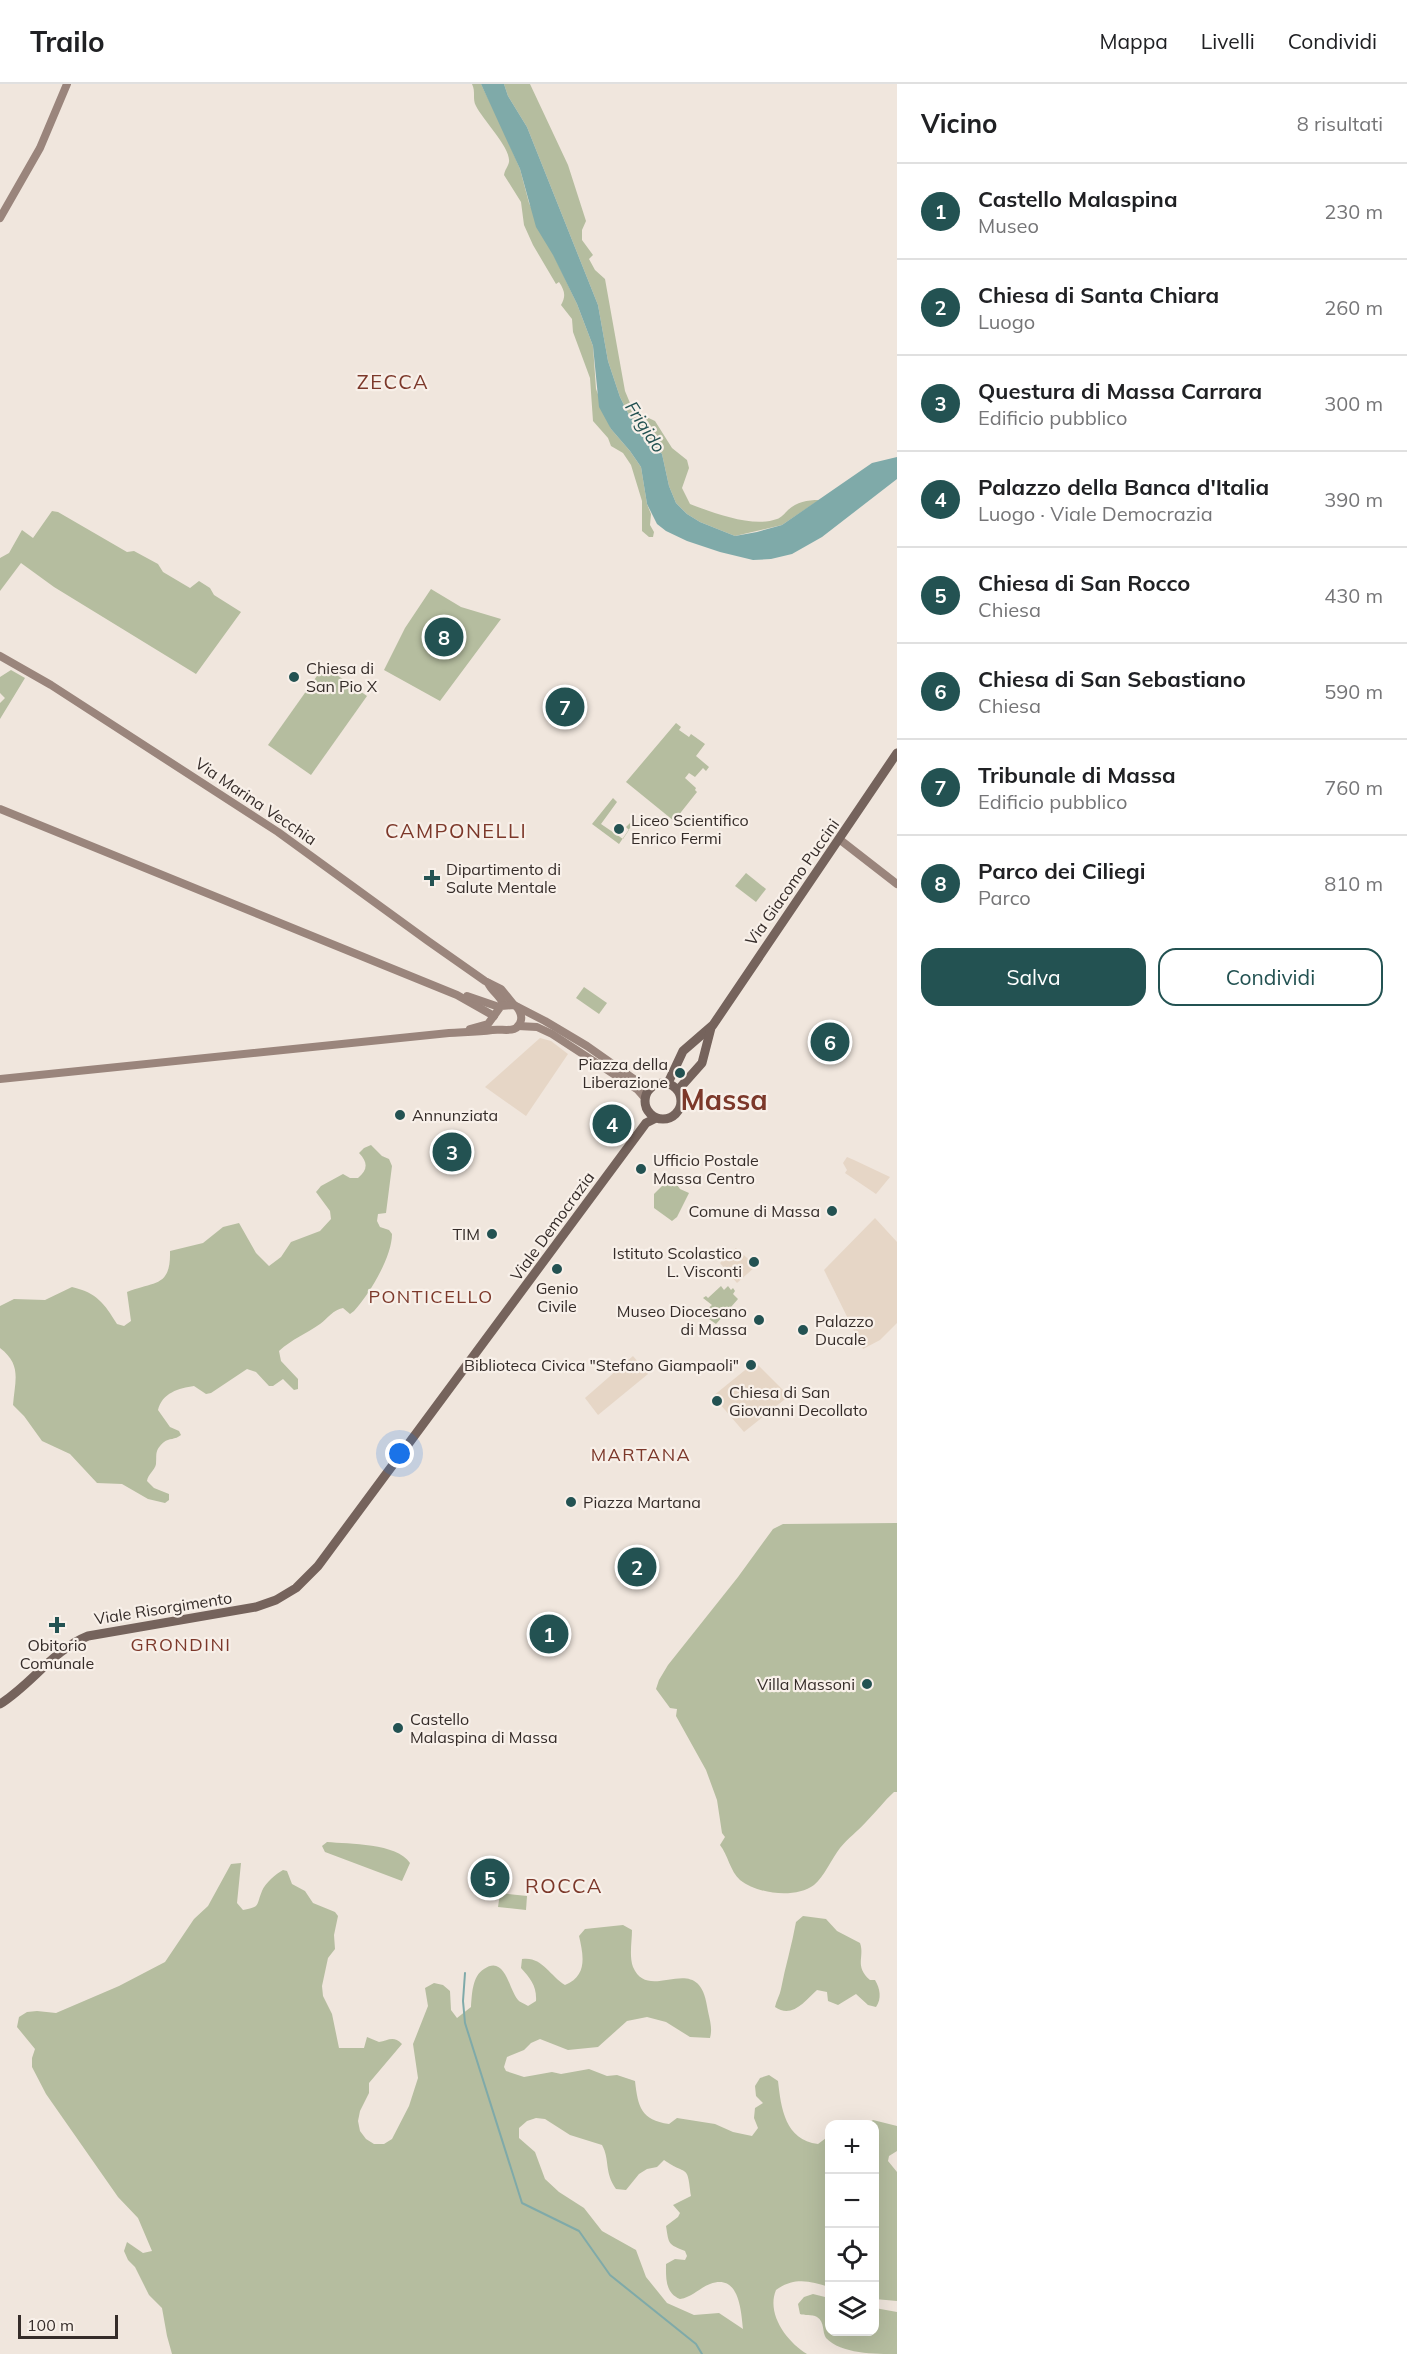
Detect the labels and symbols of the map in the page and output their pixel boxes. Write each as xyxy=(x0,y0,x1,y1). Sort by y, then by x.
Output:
district label: ZECCA xyxy=(357,369,429,394)
water label: Frigido xyxy=(620,397,671,457)
pin: 8 xyxy=(424,614,464,660)
place label: Chiesa di San Pio X xyxy=(306,658,378,696)
marker: Chiesa di San Pio X xyxy=(287,670,301,684)
pin: 7 xyxy=(546,684,584,730)
street label: Via Marina Vecchia xyxy=(191,753,321,849)
place label: Liceo Scientifico Enrico Fermi xyxy=(631,810,749,848)
street label: Via Giacomo Puccini xyxy=(741,815,843,949)
district label: CAMPONELLI xyxy=(385,818,527,843)
marker: Liceo Scientifico Enrico Fermi xyxy=(612,822,626,836)
place label: Dipartimento di Salute Mentale xyxy=(446,859,561,897)
marker: Dipartimento di Salute Mentale xyxy=(423,869,441,887)
pin: 6 xyxy=(810,1020,850,1064)
place label: Piazza della Liberazione xyxy=(578,1054,668,1092)
marker: Piazza della Liberazione xyxy=(673,1066,687,1080)
district label: Massa xyxy=(680,1082,768,1117)
pin: 4 xyxy=(592,1102,632,1146)
place label: Annunziata xyxy=(412,1105,498,1125)
marker: Annunziata xyxy=(393,1108,407,1122)
pin: 3 xyxy=(432,1130,472,1174)
place label: Ufficio Postale Massa Centro xyxy=(653,1150,759,1188)
marker: Ufficio Postale Massa Centro xyxy=(634,1162,648,1176)
street label: Viale Democrazia xyxy=(506,1168,598,1284)
place label: Comune di Massa xyxy=(689,1201,820,1221)
marker: Comune di Massa xyxy=(825,1204,839,1218)
place label: TIM xyxy=(452,1224,480,1244)
marker: TIM xyxy=(485,1227,499,1241)
place label: Istituto Scolastico L. Visconti xyxy=(612,1243,742,1281)
marker: Istituto Scolastico L. Visconti xyxy=(747,1255,761,1269)
marker: Genio Civile xyxy=(550,1262,564,1276)
place label: Genio Civile xyxy=(536,1278,578,1316)
district label: PONTICELLO xyxy=(368,1285,494,1308)
place label: Museo Diocesano di Massa xyxy=(617,1301,747,1339)
place label: Palazzo Ducale xyxy=(815,1311,874,1349)
marker: Museo Diocesano di Massa xyxy=(752,1313,766,1327)
marker: Palazzo Ducale xyxy=(796,1323,810,1337)
place label: Biblioteca Civica "Stefano Giampaoli" xyxy=(464,1355,739,1375)
marker: Biblioteca Civica "Stefano Giampaoli" xyxy=(744,1358,758,1372)
place label: Chiesa di San Giovanni Decollato xyxy=(729,1382,868,1420)
marker: Chiesa di San Giovanni Decollato xyxy=(710,1394,724,1408)
your location xyxy=(385,1439,414,1468)
district label: MARTANA xyxy=(591,1443,691,1466)
place label: Piazza Martana xyxy=(583,1492,701,1512)
marker: Piazza Martana xyxy=(564,1495,578,1509)
pin: 2 xyxy=(618,1544,656,1590)
street label: Viale Risorgimento xyxy=(93,1587,233,1629)
pin: 1 xyxy=(530,1612,568,1656)
marker: Obitorio Comunale xyxy=(48,1616,66,1634)
district label: GRONDINI xyxy=(130,1633,232,1656)
place label: Obitorio Comunale xyxy=(20,1635,94,1673)
place label: Villa Massoni xyxy=(757,1674,855,1694)
marker: Villa Massoni xyxy=(860,1677,874,1691)
place label: Castello Malaspina di Massa xyxy=(410,1709,558,1747)
marker: Castello Malaspina di Massa xyxy=(391,1721,405,1735)
pin: 5 xyxy=(470,1856,510,1900)
district label: ROCCA xyxy=(525,1873,603,1898)
scale bar xyxy=(18,2312,118,2340)

